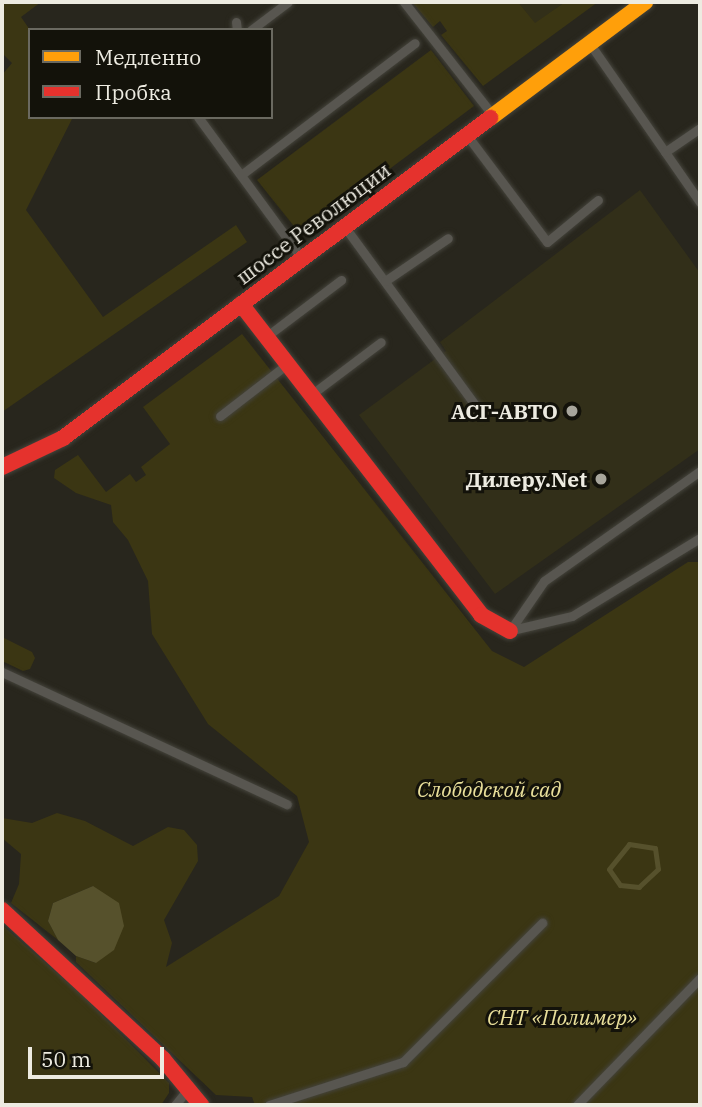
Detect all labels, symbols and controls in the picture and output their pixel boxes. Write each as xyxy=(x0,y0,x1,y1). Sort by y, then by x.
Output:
legend xyxy=(28,28,273,119)
text: Медленно xyxy=(95,43,201,71)
text: Пробка xyxy=(95,78,172,106)
street label: шоссе Революции xyxy=(231,157,395,289)
place label: АСГ-АВТО xyxy=(451,398,558,424)
marker: АСГ-АВТО xyxy=(564,403,580,419)
place label: Дилеру.Net xyxy=(466,466,587,492)
marker: Дилеру.Net xyxy=(593,471,609,487)
park label: Слободской сад xyxy=(417,776,561,802)
park label: СНТ «Полимер» xyxy=(487,1004,637,1030)
scale bar xyxy=(32,1034,168,1078)
text: 50 m xyxy=(41,1045,91,1073)

